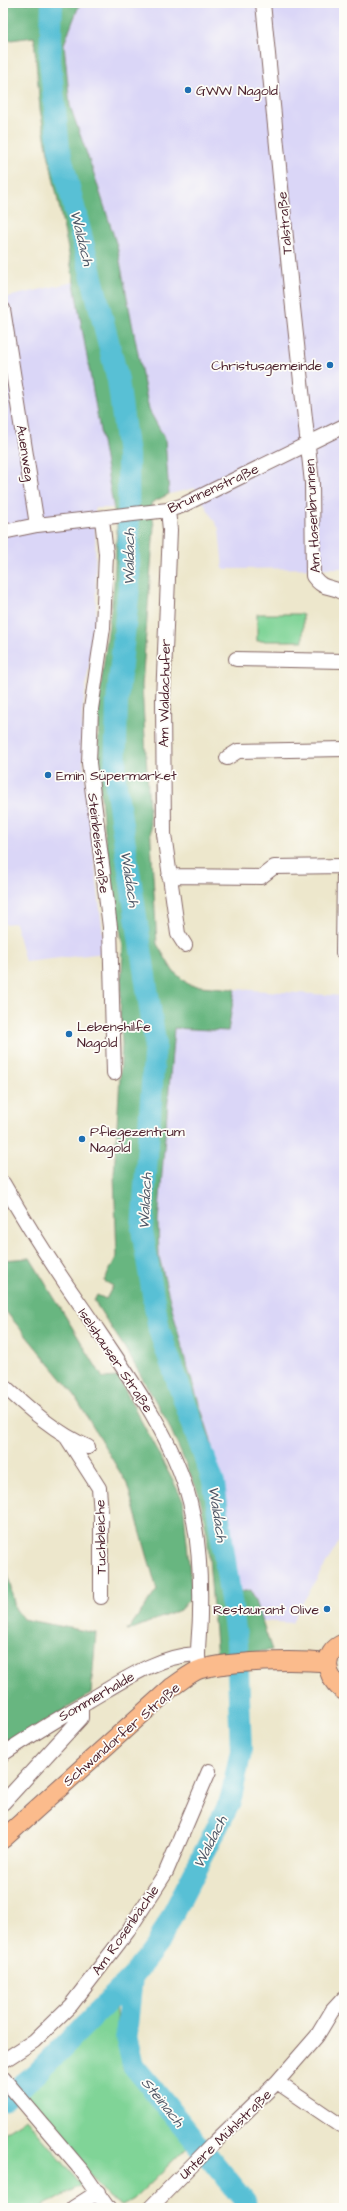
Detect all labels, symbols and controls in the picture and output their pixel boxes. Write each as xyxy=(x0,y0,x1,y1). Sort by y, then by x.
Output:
place label: GWW Nagold xyxy=(196,81,278,101)
marker: GWW Nagold xyxy=(183,85,193,95)
street label: Talstraße xyxy=(272,190,298,255)
water label: Waldach xyxy=(65,208,99,269)
place label: Christusgemeinde xyxy=(211,356,322,376)
marker: Christusgemeinde xyxy=(325,360,335,370)
street label: Auenweg xyxy=(11,424,39,483)
street label: Brunnenstraße xyxy=(165,459,263,519)
street label: Am Hasenbrunnen xyxy=(300,459,326,573)
water label: Waldach xyxy=(119,528,140,585)
street label: Am Waldachufer xyxy=(154,638,176,748)
place label: Emin Süpermarket xyxy=(56,766,177,786)
marker: Emin Süpermarket xyxy=(43,770,53,780)
street label: Steinbeisstraße xyxy=(82,792,114,895)
water label: Waldach xyxy=(115,850,144,909)
place label: Lebenshilfe Nagold xyxy=(77,1017,151,1053)
marker: Lebenshilfe Nagold xyxy=(64,1029,74,1039)
place label: Pflegezentrum Nagold xyxy=(90,1122,185,1158)
marker: Pflegezentrum Nagold xyxy=(77,1134,87,1144)
water label: Waldach xyxy=(134,1172,157,1230)
street label: Iselshauser Straße xyxy=(73,1304,158,1417)
water label: Waldach xyxy=(203,1485,232,1544)
street label: Tuchbleiche xyxy=(90,1499,112,1575)
place label: Restaurant Olive xyxy=(213,1600,319,1620)
marker: Restaurant Olive xyxy=(322,1604,332,1614)
street label: Sommerhalde xyxy=(55,1667,139,1727)
street label: Schwandorfer Straße xyxy=(59,1678,185,1791)
water label: Waldach xyxy=(188,1812,233,1872)
street label: Am Rosenbächle xyxy=(87,1881,165,1980)
water label: Steinach xyxy=(136,2073,189,2132)
street label: Untere Mühlstraße xyxy=(175,2085,277,2184)

